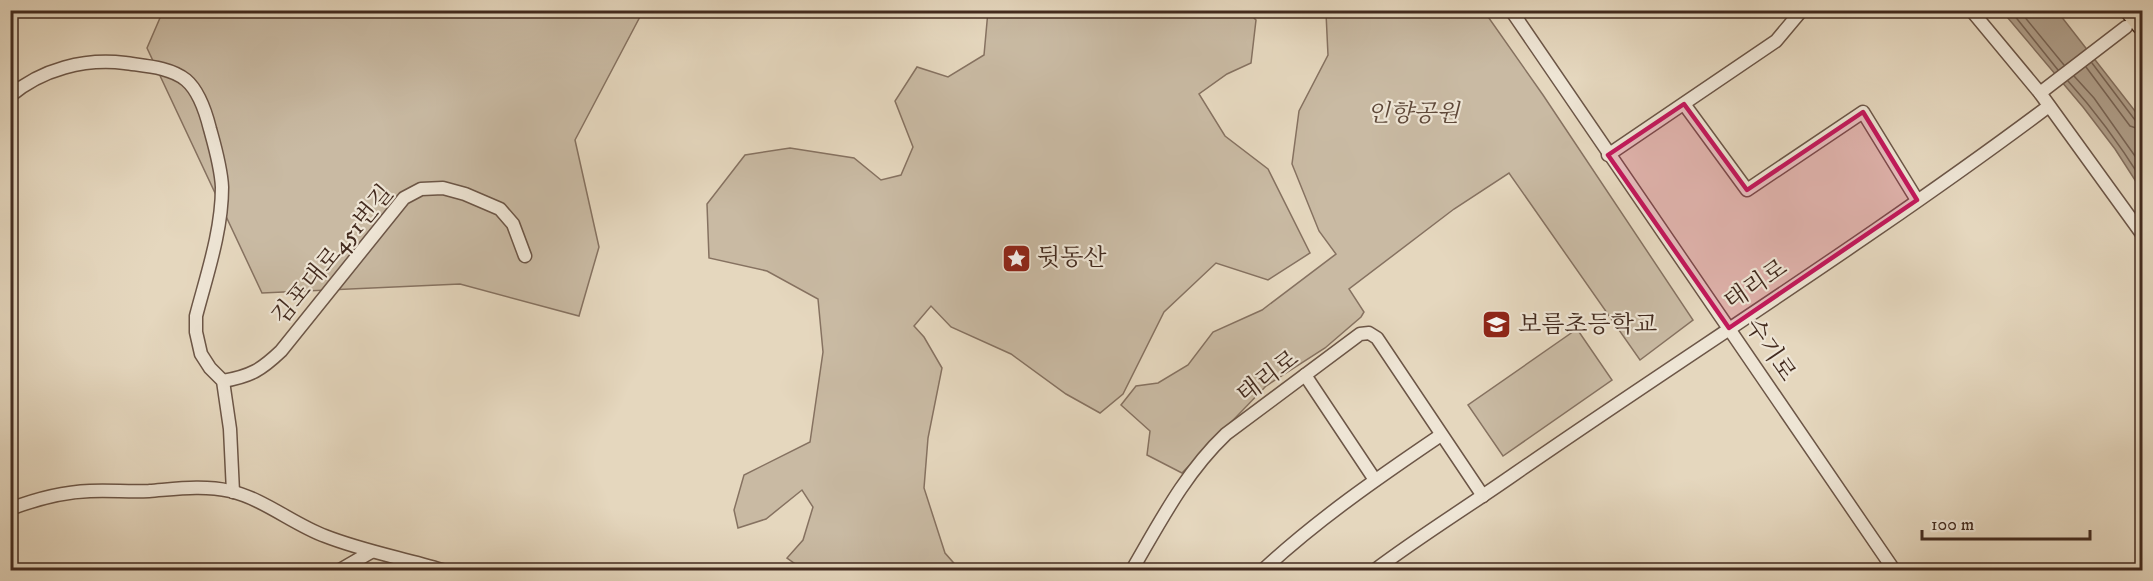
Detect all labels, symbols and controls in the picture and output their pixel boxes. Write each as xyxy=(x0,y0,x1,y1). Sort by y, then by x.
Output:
park label: 인향공원 xyxy=(1367,99,1461,129)
street label: 김포대로451번길 xyxy=(266,179,400,331)
place icon: 뒷동산 xyxy=(1000,242,1032,274)
place label: 뒷동산 xyxy=(1037,243,1107,273)
street label: 태리로 xyxy=(1719,253,1793,317)
school or university icon: 보름초등학교 xyxy=(1481,309,1513,341)
place label: 보름초등학교 xyxy=(1518,310,1657,340)
street label: 수기로 xyxy=(1738,313,1802,387)
street label: 태리로 xyxy=(1231,344,1305,410)
scale bar xyxy=(1922,503,2090,541)
text: 100 m xyxy=(1931,514,1974,536)

